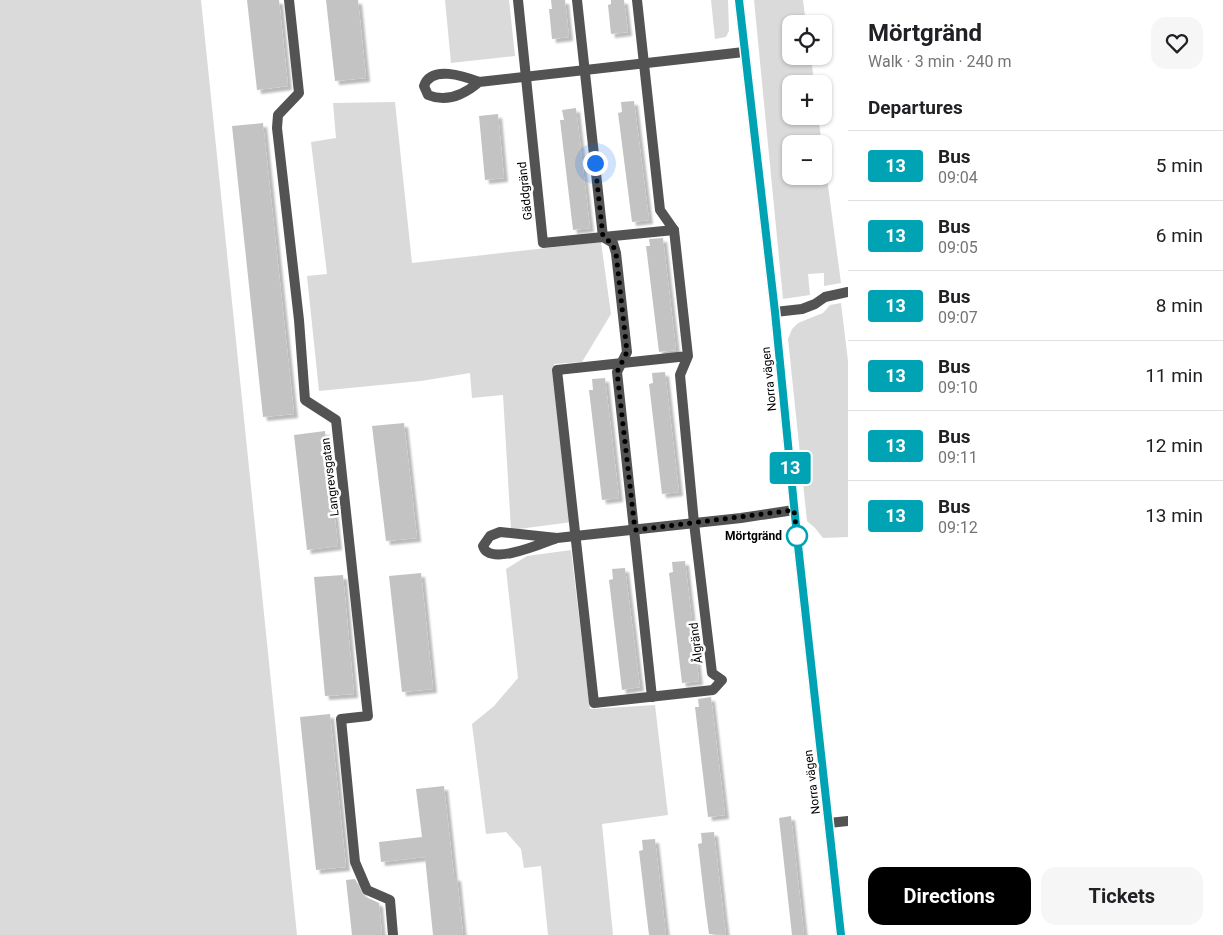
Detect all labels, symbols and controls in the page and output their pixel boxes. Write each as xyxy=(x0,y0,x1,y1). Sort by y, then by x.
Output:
map controls xyxy=(782,15,832,185)
button: locate xyxy=(782,15,832,65)
button: heart xyxy=(1151,17,1203,69)
text: Mörtgränd xyxy=(868,19,982,47)
text: Walk · 3 min · 240 m xyxy=(868,52,1012,71)
button: + xyxy=(782,75,832,125)
text: Departures xyxy=(868,96,963,119)
button: − xyxy=(782,135,832,185)
text: Bus xyxy=(938,145,971,168)
your location xyxy=(583,151,608,176)
text: 5 min xyxy=(1156,154,1203,177)
text: 13 xyxy=(885,155,906,176)
street label: Gäddgränd xyxy=(515,161,535,221)
text: 09:04 xyxy=(938,168,978,187)
text: Bus xyxy=(938,215,971,238)
text: 6 min xyxy=(1156,224,1203,247)
text: 13 xyxy=(885,225,906,246)
text: 09:05 xyxy=(938,238,978,257)
text: Bus xyxy=(938,285,971,308)
text: 8 min xyxy=(1156,294,1203,317)
text: 13 xyxy=(885,295,906,316)
text: 09:07 xyxy=(938,308,978,327)
street label: Norra vägen xyxy=(759,346,779,412)
text: Bus xyxy=(938,355,971,378)
text: 11 min xyxy=(1145,364,1203,387)
text: 13 xyxy=(885,365,906,386)
text: 09:10 xyxy=(938,378,978,397)
text: Bus xyxy=(938,425,971,448)
text: 12 min xyxy=(1145,434,1203,457)
text: 13 xyxy=(885,435,906,456)
street label: Langrevsgatan xyxy=(318,437,342,517)
text: 09:11 xyxy=(938,448,978,467)
line badge: 13 xyxy=(768,452,812,484)
text: 13 xyxy=(780,457,800,478)
text: Bus xyxy=(938,495,971,518)
text: 13 min xyxy=(1145,504,1203,527)
text: 13 xyxy=(885,505,906,526)
text: 09:12 xyxy=(938,518,978,537)
marker: Mörtgränd xyxy=(786,525,808,547)
place label: Mörtgränd xyxy=(725,529,782,543)
street label: Ålgränd xyxy=(685,622,705,665)
street label: Norra vägen xyxy=(801,749,823,815)
button: Directions xyxy=(868,867,1031,925)
button: Tickets xyxy=(1041,867,1203,925)

